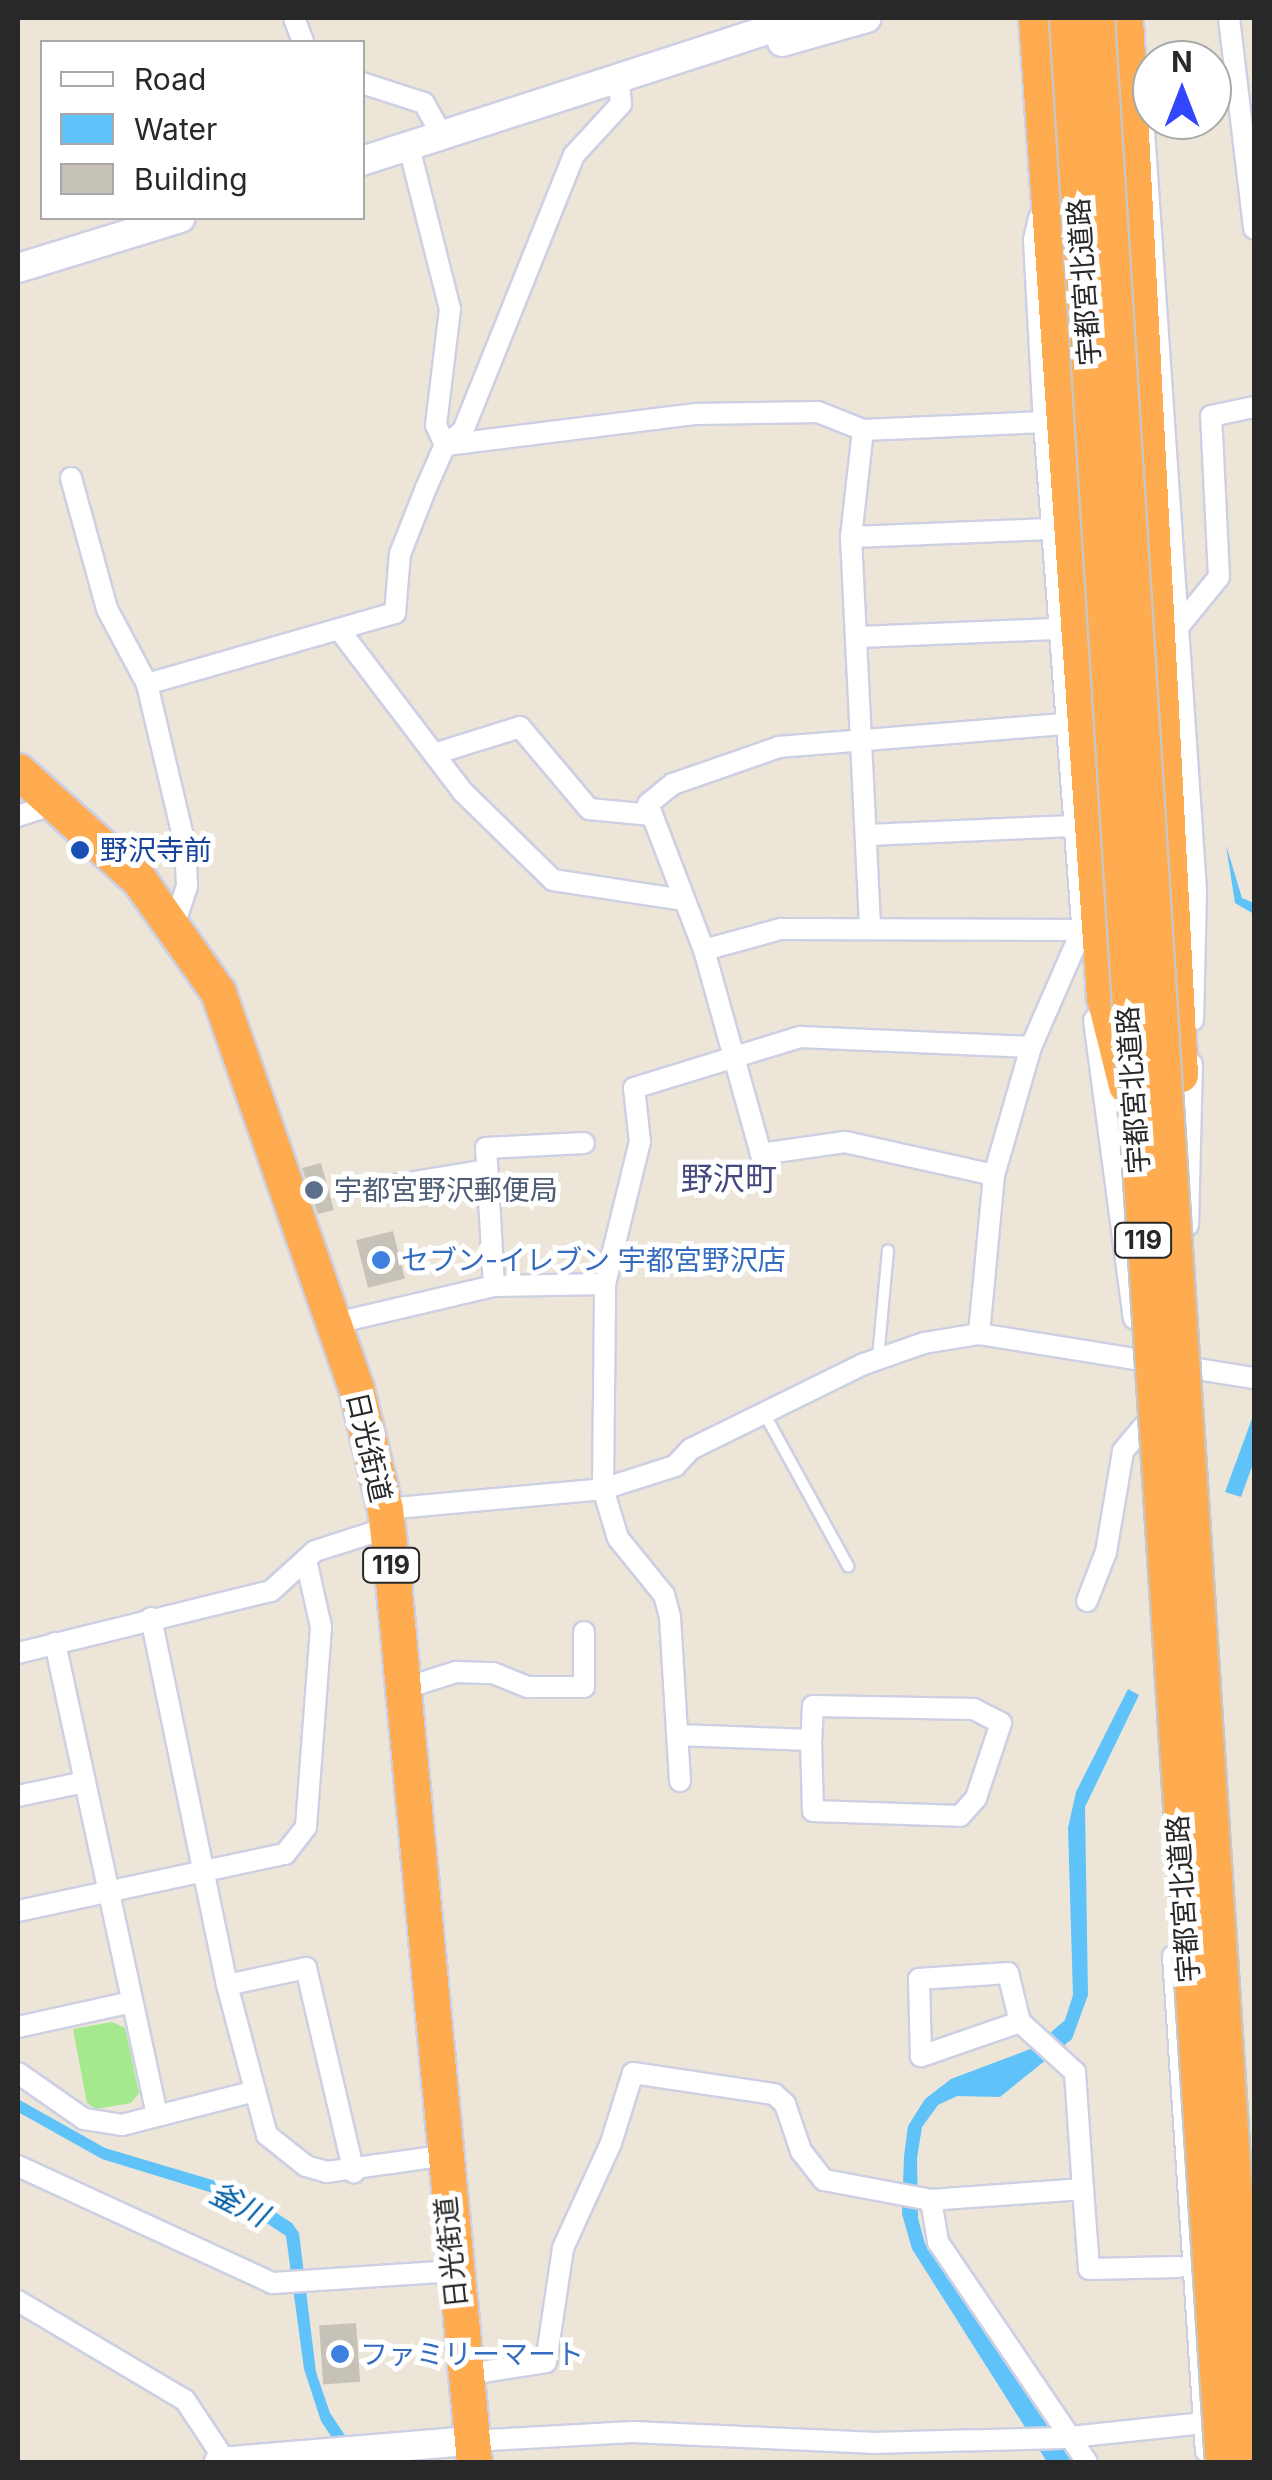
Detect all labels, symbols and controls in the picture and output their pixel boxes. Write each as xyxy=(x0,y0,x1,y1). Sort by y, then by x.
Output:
legend xyxy=(40,40,365,220)
north arrow xyxy=(1132,40,1232,140)
text: N xyxy=(1171,45,1193,79)
text: Road xyxy=(134,61,206,97)
text: Water xyxy=(134,111,217,147)
text: Building xyxy=(134,161,248,197)
street label: 宇都宮北道路 xyxy=(1061,197,1107,367)
place label: 野沢寺前 xyxy=(100,833,212,867)
marker: 野沢寺前 xyxy=(69,839,91,861)
street label: 宇都宮北道路 xyxy=(1110,1005,1156,1175)
district label: 野沢町 xyxy=(681,1160,777,1198)
place label: 宇都宮野沢郵便局 xyxy=(334,1173,558,1207)
marker: 宇都宮野沢郵便局 xyxy=(303,1179,325,1201)
road number: 119 xyxy=(1113,1220,1173,1260)
place label: セブン-イレブン 宇都宮野沢店 xyxy=(401,1243,786,1277)
marker: セブン-イレブン 宇都宮野沢店 xyxy=(370,1249,392,1271)
street label: 日光街道 xyxy=(340,1389,398,1505)
road number: 119 xyxy=(361,1545,421,1585)
street label: 宇都宮北道路 xyxy=(1160,1814,1206,1984)
water label: 釜川 xyxy=(204,2174,274,2234)
street label: 日光街道 xyxy=(428,2195,474,2309)
place label: ファミリーマート xyxy=(360,2337,584,2371)
marker: ファミリーマート xyxy=(329,2343,351,2365)

